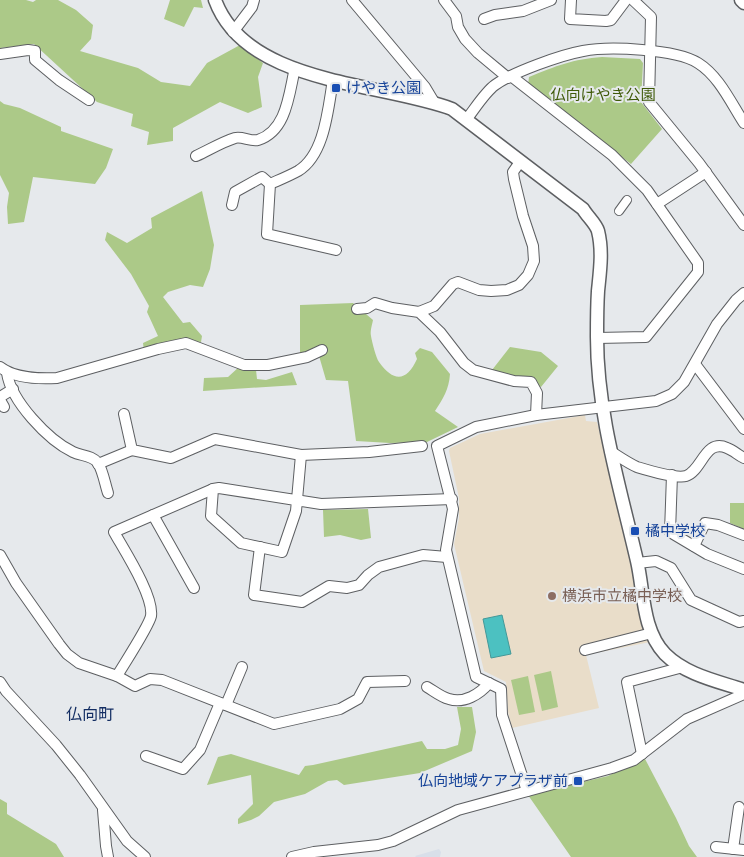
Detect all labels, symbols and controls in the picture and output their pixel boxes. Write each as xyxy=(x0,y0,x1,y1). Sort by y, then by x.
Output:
place label: けやき公園 xyxy=(346,79,421,96)
marker: けやき公園 xyxy=(330,82,342,94)
park label: 仏向けやき公園 xyxy=(550,86,656,103)
place label: 橘中学校 xyxy=(645,522,705,539)
marker: 橘中学校 xyxy=(629,525,641,537)
place label: 横浜市立橘中学校 xyxy=(562,587,682,604)
marker: 横浜市立橘中学校 xyxy=(546,590,558,602)
district label: 仏向町 xyxy=(66,705,114,724)
place label: 仏向地域ケアプラザ前 xyxy=(418,772,568,789)
marker: 仏向地域ケアプラザ前 xyxy=(572,775,584,787)

